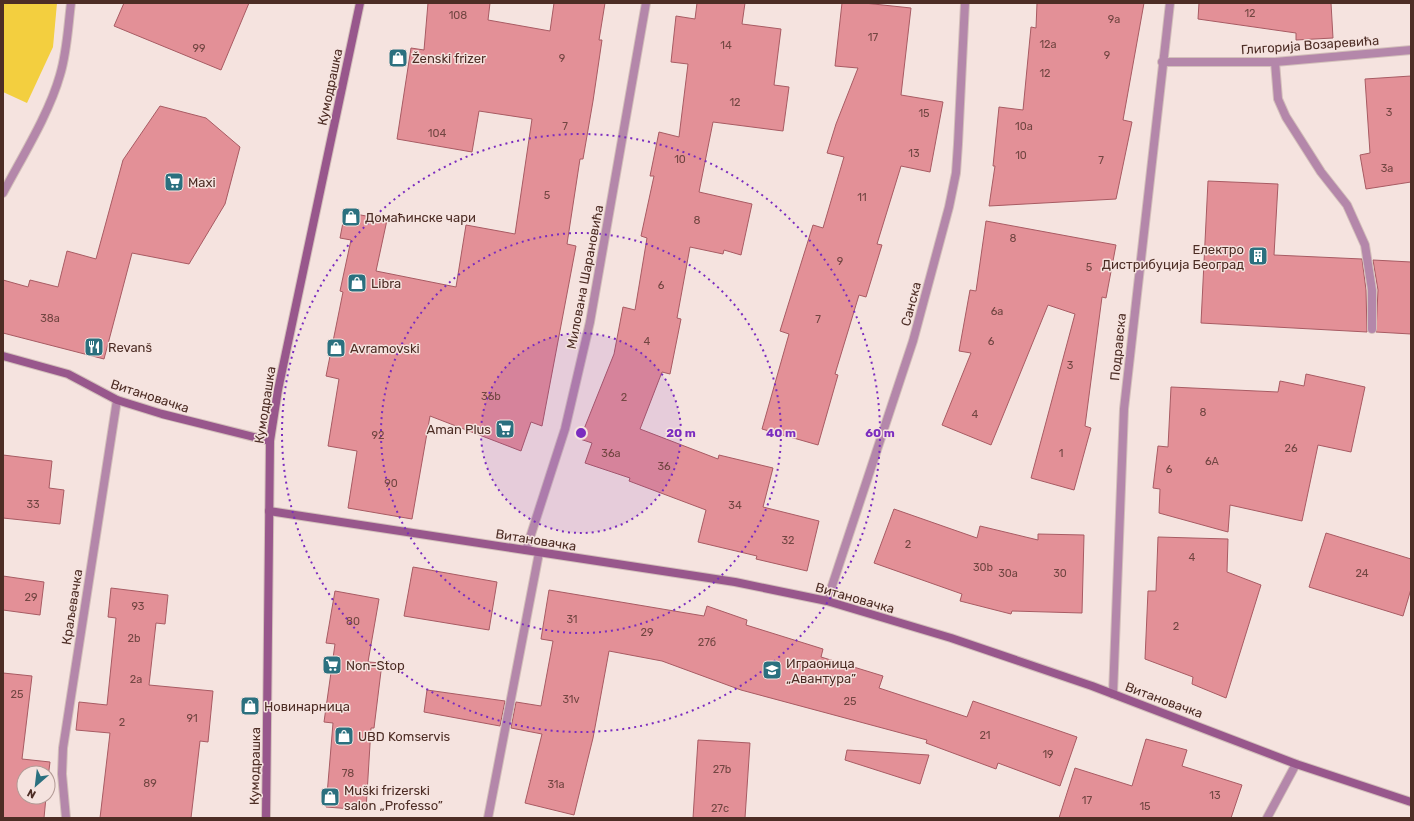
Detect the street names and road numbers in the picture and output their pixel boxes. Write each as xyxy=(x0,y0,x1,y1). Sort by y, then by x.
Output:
street label: Глигорија Возаревића xyxy=(1240,33,1380,57)
street label: Кумодрашка xyxy=(315,47,345,127)
street label: Милована Шарановића xyxy=(564,204,606,350)
street label: Санска xyxy=(898,280,924,328)
street label: Подравска xyxy=(1107,312,1129,382)
street label: Кумодрашка xyxy=(251,365,279,445)
street label: Витановачка xyxy=(109,376,191,416)
street label: Витановачка xyxy=(495,526,577,554)
street label: Краљевачка xyxy=(59,568,85,646)
street label: Витановачка xyxy=(814,580,896,616)
street label: Витановачка xyxy=(1123,679,1205,721)
street label: Кумодрашка xyxy=(247,727,263,805)

